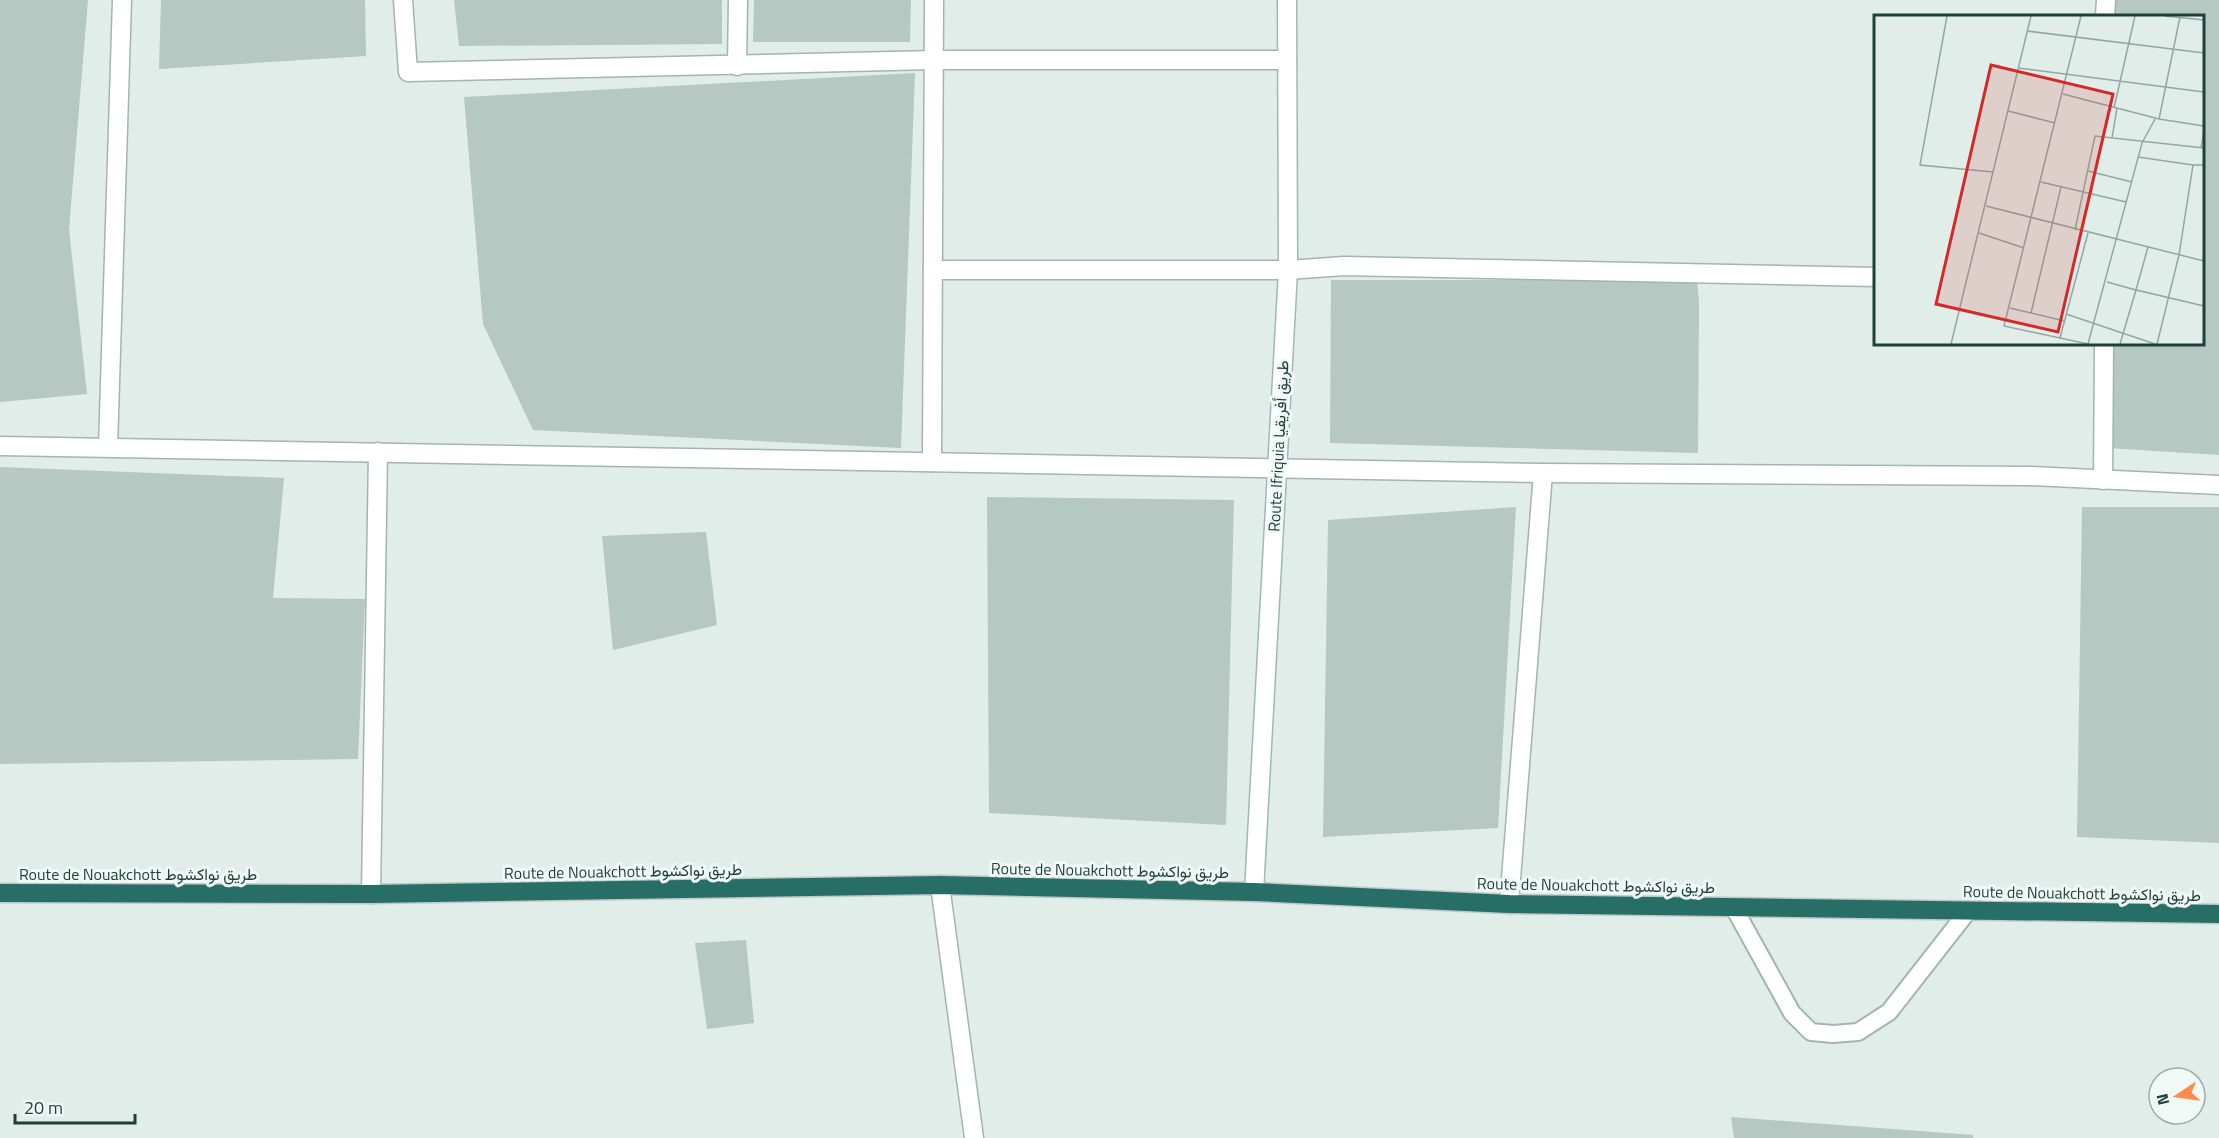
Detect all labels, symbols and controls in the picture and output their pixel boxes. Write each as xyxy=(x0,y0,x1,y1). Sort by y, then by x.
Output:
inset map xyxy=(1874,15,2204,345)
street label: Route Ifriquia طريق أفريقيا xyxy=(1262,360,1294,532)
street label: Route de Nouakchott طريق نواكشوط xyxy=(991,856,1229,884)
street label: Route de Nouakchott طريق نواكشوط xyxy=(504,857,742,885)
street label: Route de Nouakchott طريق نواكشوط xyxy=(19,862,257,886)
street label: Route de Nouakchott طريق نواكشوط xyxy=(1477,871,1715,899)
street label: Route de Nouakchott طريق نواكشوط xyxy=(1963,879,2201,907)
north arrow xyxy=(2147,1066,2207,1126)
scale bar xyxy=(15,1087,135,1125)
text: N xyxy=(2149,1091,2175,1107)
text: 20 m xyxy=(24,1094,63,1121)

